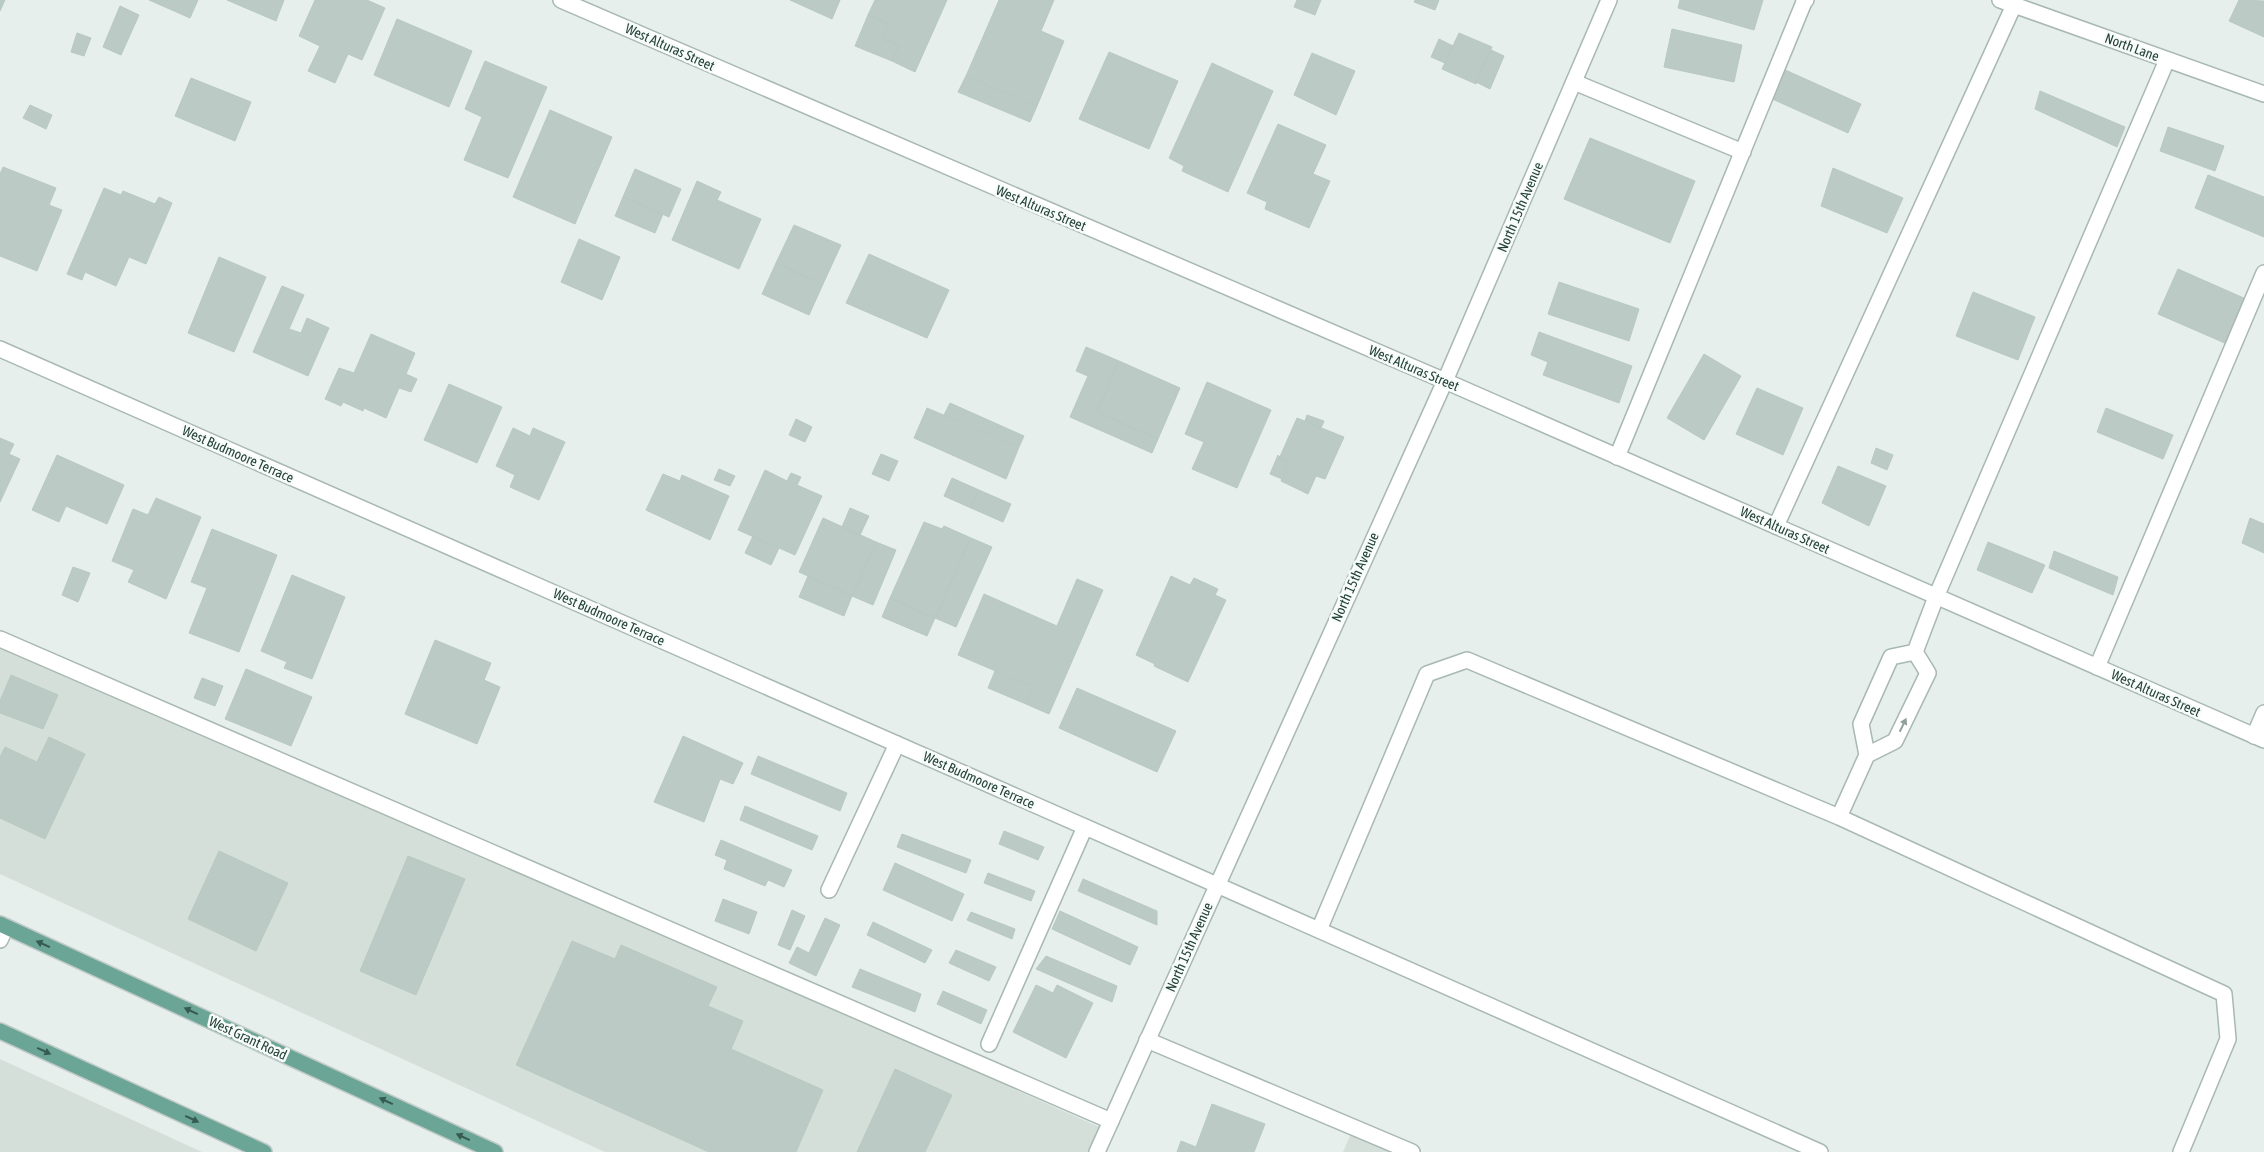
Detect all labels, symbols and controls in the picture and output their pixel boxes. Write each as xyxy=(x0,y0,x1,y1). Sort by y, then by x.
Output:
street label: West Alturas Street xyxy=(623,20,717,74)
street label: North Lane xyxy=(2103,30,2161,64)
street label: North 15th Avenue xyxy=(1494,160,1546,254)
street label: West Alturas Street xyxy=(994,182,1088,234)
street label: West Alturas Street xyxy=(1367,342,1461,394)
street label: West Budmoore Terrace xyxy=(180,422,296,486)
street label: West Alturas Street xyxy=(1738,503,1832,557)
street label: North 15th Avenue xyxy=(1328,530,1382,624)
street label: West Budmoore Terrace xyxy=(551,585,667,649)
street label: West Alturas Street xyxy=(2109,666,2203,720)
one-way arrow xyxy=(1899,718,1907,732)
street label: West Budmoore Terrace xyxy=(921,748,1037,812)
street label: North 15th Avenue xyxy=(1162,900,1216,994)
one-way arrow xyxy=(36,939,50,947)
one-way arrow xyxy=(183,1007,198,1016)
street label: West Grant Road xyxy=(206,1013,290,1063)
one-way arrow xyxy=(37,1047,51,1055)
one-way arrow xyxy=(379,1097,393,1105)
one-way arrow xyxy=(185,1115,199,1123)
one-way arrow xyxy=(455,1133,470,1141)

